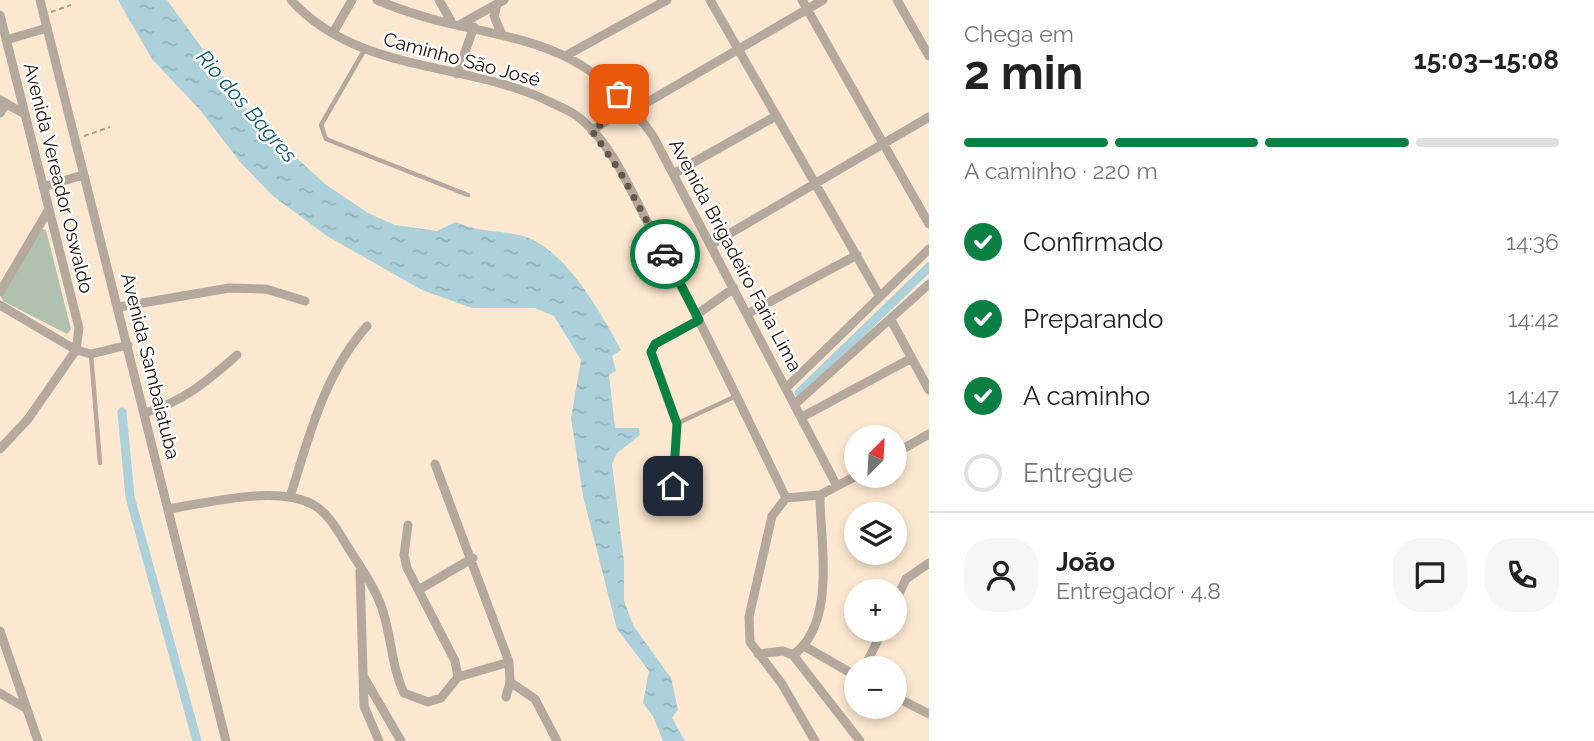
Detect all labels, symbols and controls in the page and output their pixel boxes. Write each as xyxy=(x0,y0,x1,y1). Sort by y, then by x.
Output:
text: Chega em xyxy=(964,20,1074,47)
street label: Caminho São José xyxy=(381,27,543,91)
water label: Rio dos Bagres xyxy=(191,45,303,167)
text: 15:03–15:08 xyxy=(1414,45,1559,75)
text: 2 min xyxy=(964,46,1083,100)
street label: Avenida Vereador Oswaldo xyxy=(20,61,98,295)
pin xyxy=(589,64,649,124)
icon: bag xyxy=(600,75,638,113)
street label: Avenida Brigadeiro Faria Lima xyxy=(665,135,807,375)
text: A caminho · 220 m xyxy=(964,157,1158,184)
courier xyxy=(630,219,700,289)
icon: check xyxy=(964,223,1002,261)
text: Confirmado xyxy=(1023,227,1163,257)
text: 14:36 xyxy=(1506,228,1559,255)
icon: car xyxy=(646,235,684,273)
street label: Avenida Sambaiatuba xyxy=(117,271,185,461)
icon: check xyxy=(964,300,1002,338)
text: Preparando xyxy=(1023,304,1163,334)
text: 14:42 xyxy=(1508,305,1559,332)
icon: check xyxy=(964,377,1002,415)
text: A caminho xyxy=(1023,381,1150,411)
text: 14:47 xyxy=(1508,382,1559,409)
north arrow xyxy=(844,425,906,488)
map controls xyxy=(844,425,907,719)
pin xyxy=(643,456,703,516)
text: Entregue xyxy=(1023,458,1133,488)
icon: home xyxy=(654,467,692,505)
button: layers xyxy=(844,502,907,565)
button: person xyxy=(964,538,1038,612)
button: chat xyxy=(1393,538,1467,612)
button: phone xyxy=(1485,538,1559,612)
text: João xyxy=(1056,547,1115,577)
text: Entregador · 4.8 xyxy=(1056,577,1221,604)
button: + xyxy=(844,579,907,642)
button: − xyxy=(844,656,907,719)

